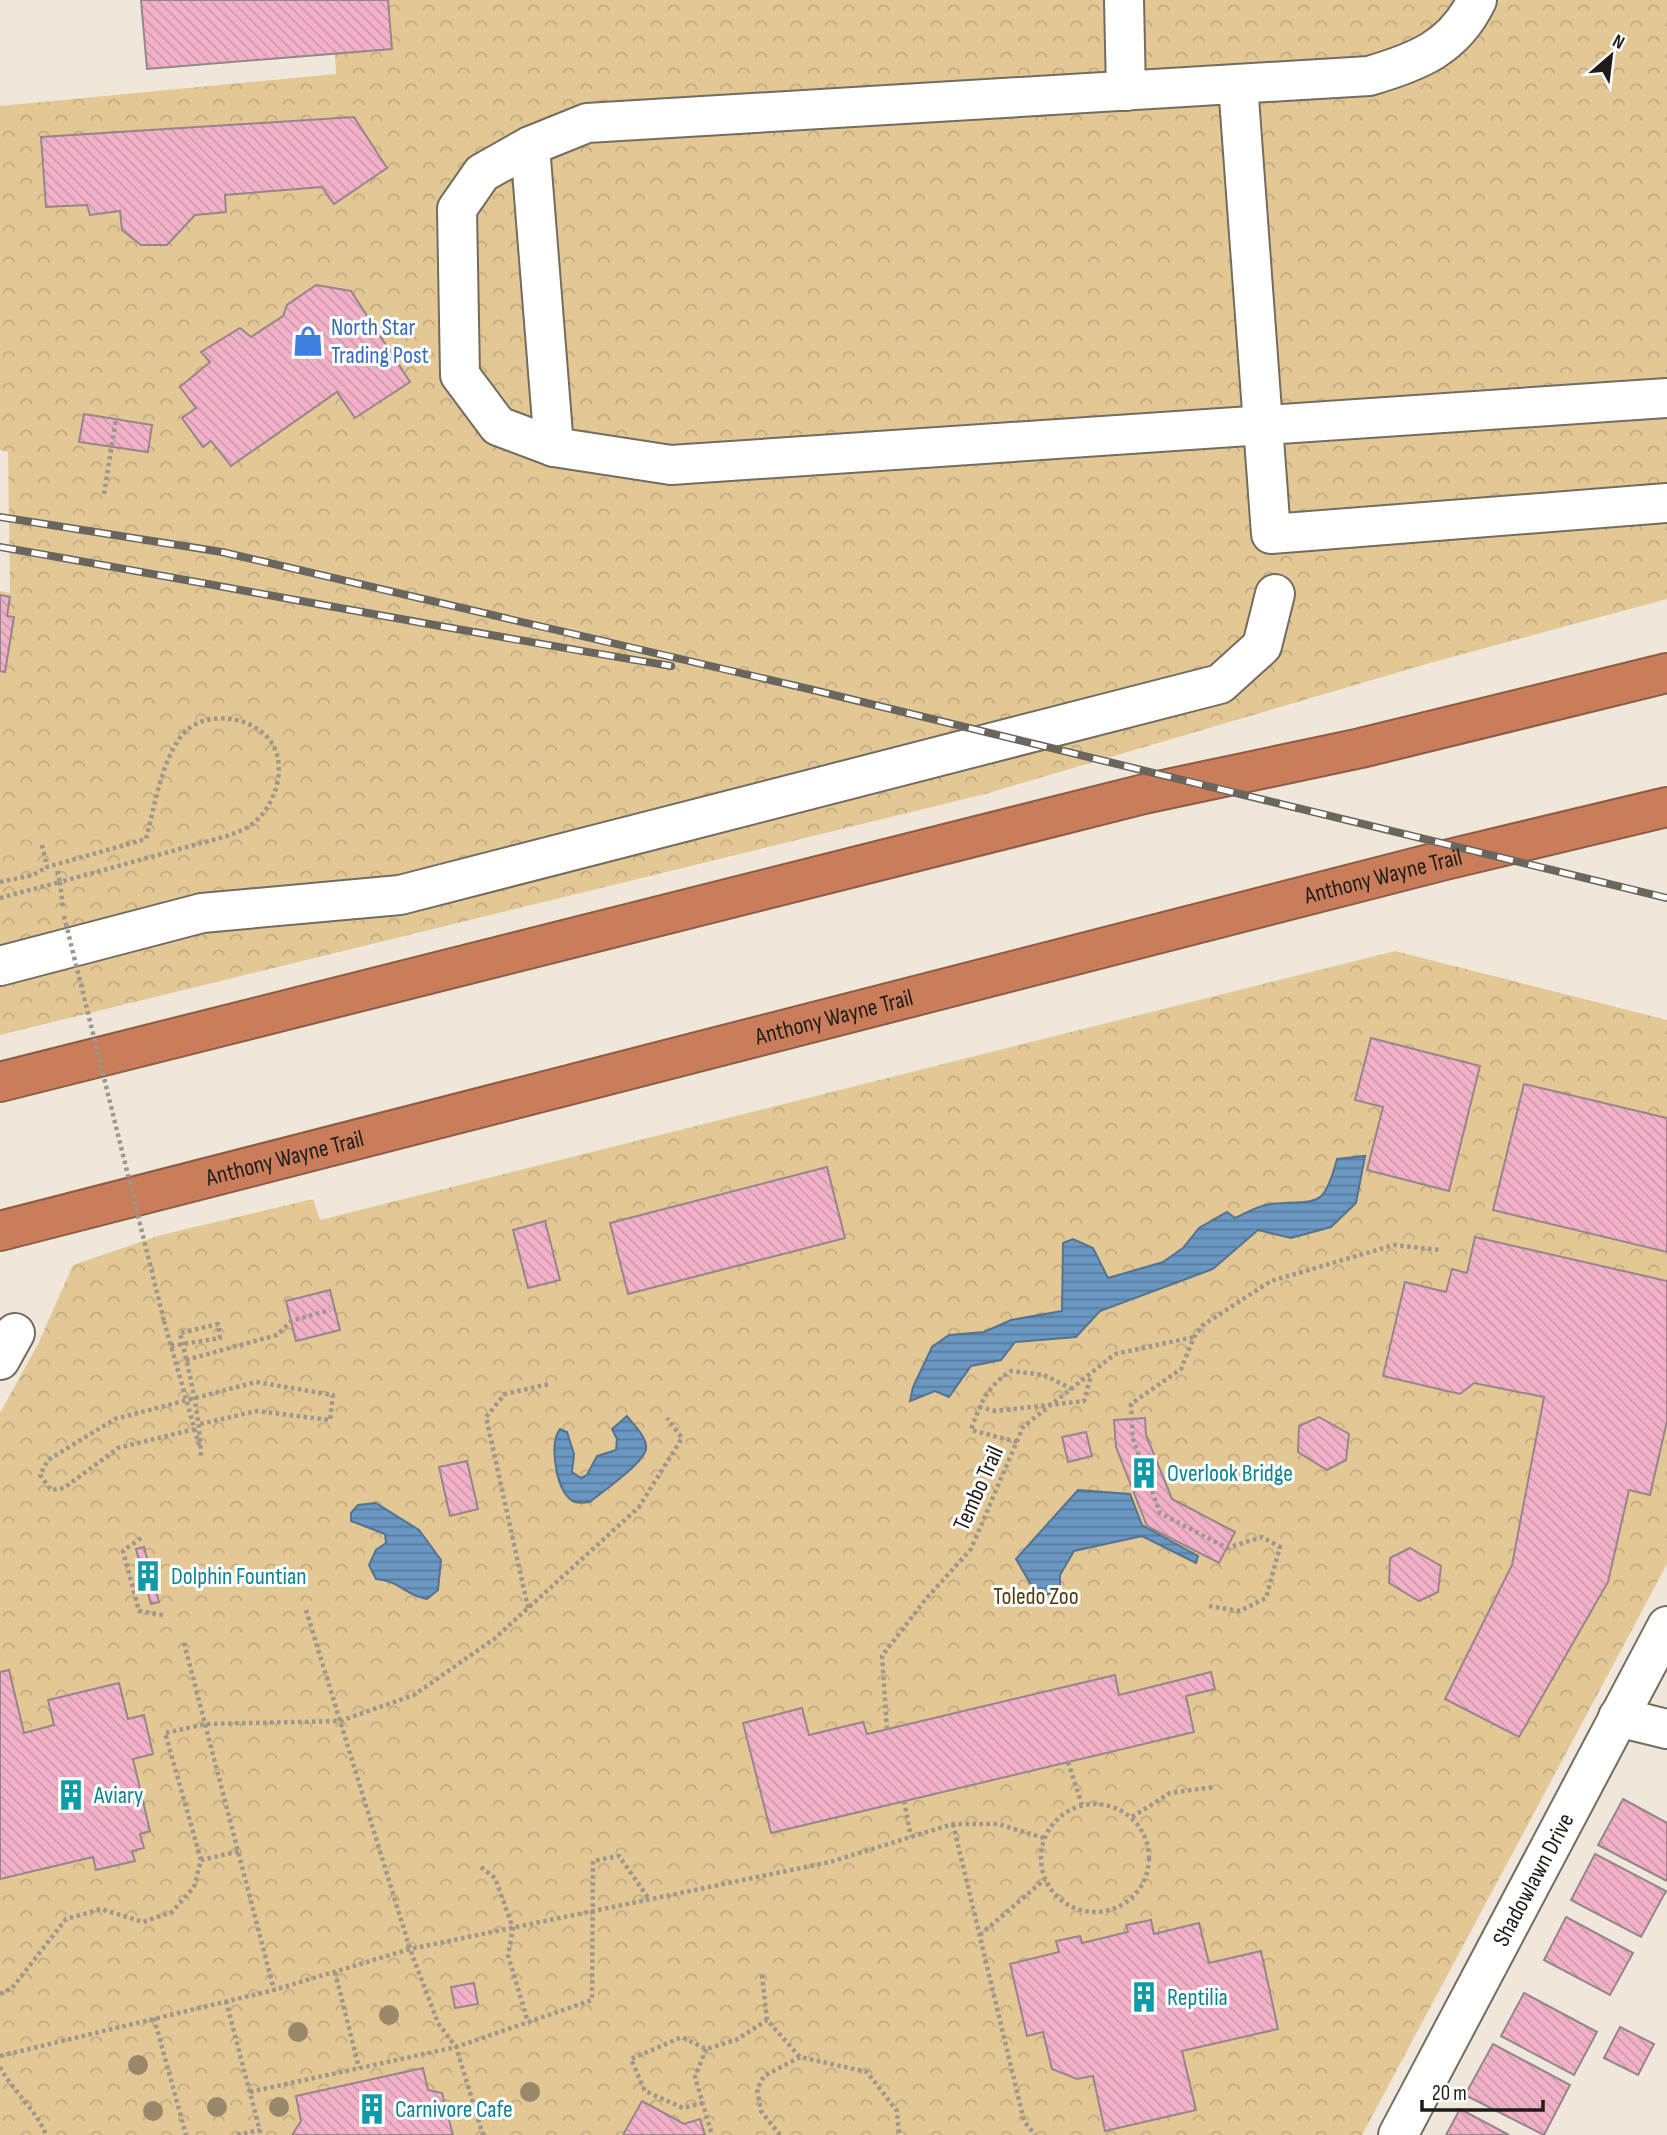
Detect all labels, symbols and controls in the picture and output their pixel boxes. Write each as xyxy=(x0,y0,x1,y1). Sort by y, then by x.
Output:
north arrow xyxy=(1576,21,1646,91)
text: N xyxy=(1608,30,1628,55)
place label: North Star Trading Post xyxy=(331,313,429,370)
shop icon: North Star Trading Post xyxy=(291,324,325,358)
street label: Anthony Wayne Trail xyxy=(1300,842,1465,911)
street label: Anthony Wayne Trail xyxy=(751,983,916,1052)
street label: Anthony Wayne Trail xyxy=(202,1124,367,1193)
street label: Tembo Trail xyxy=(947,1441,1010,1535)
building icon: Overlook Bridge xyxy=(1127,1456,1161,1490)
place label: Overlook Bridge xyxy=(1167,1459,1293,1488)
building icon: Dolphin Fountian xyxy=(131,1559,165,1593)
place label: Dolphin Fountian xyxy=(171,1562,306,1591)
park label: Toledo Zoo xyxy=(993,1582,1079,1611)
building icon: Aviary xyxy=(54,1778,88,1812)
place label: Aviary xyxy=(93,1781,143,1810)
street label: Shadowlawn Drive xyxy=(1486,1808,1580,1951)
building icon: Reptilia xyxy=(1127,1980,1161,2014)
place label: Reptilia xyxy=(1167,1983,1228,2012)
scale bar xyxy=(1422,2068,1543,2112)
text: 20 m xyxy=(1432,2081,1467,2106)
building icon: Carnivore Cafe xyxy=(355,2092,389,2126)
place label: Carnivore Cafe xyxy=(395,2095,513,2124)

